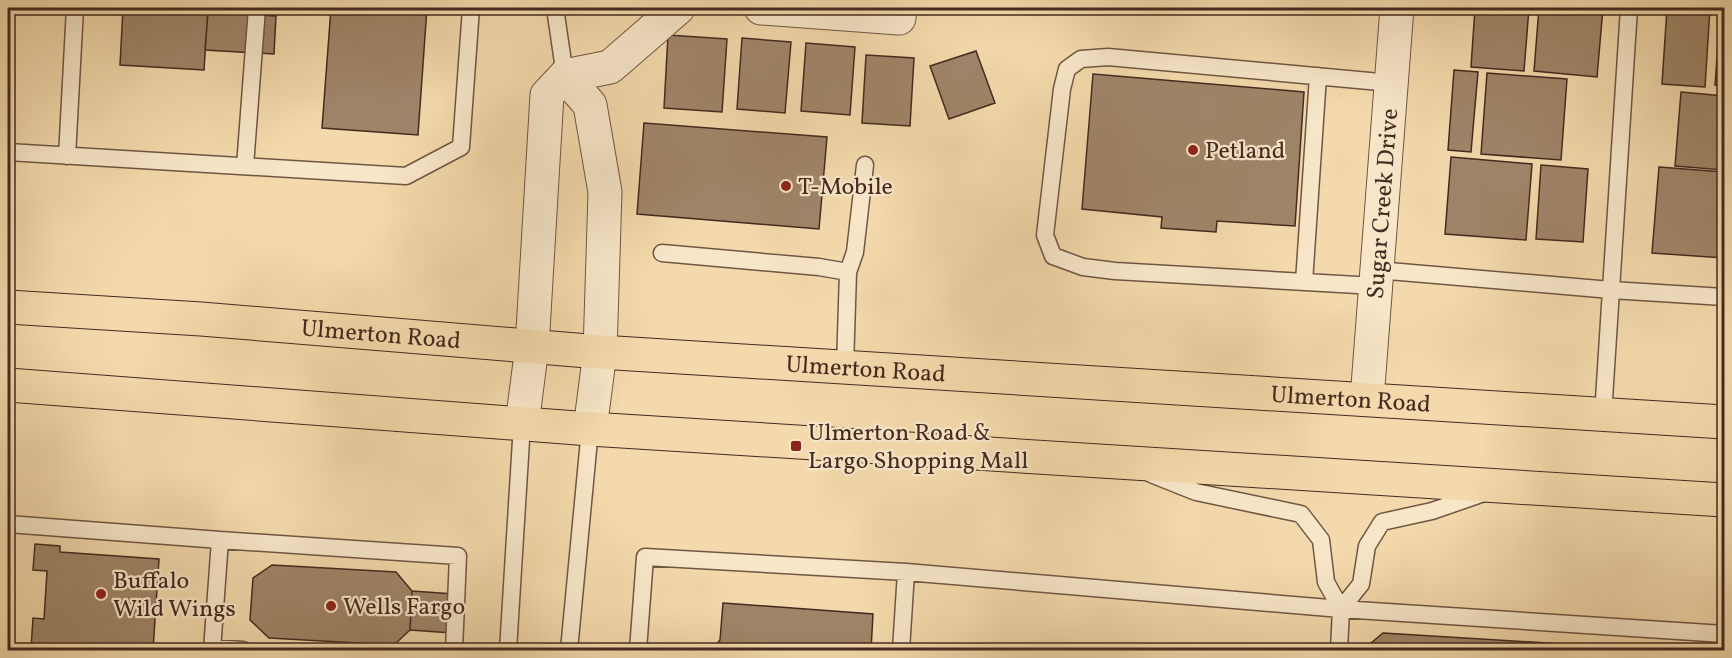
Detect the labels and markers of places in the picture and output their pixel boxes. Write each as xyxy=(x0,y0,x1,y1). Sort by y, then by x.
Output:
place label: Petland xyxy=(1205,135,1285,169)
marker: Petland xyxy=(1186,143,1200,157)
place label: T-Mobile xyxy=(798,171,893,205)
marker: T-Mobile xyxy=(779,179,793,193)
place label: Ulmerton Road & Largo Shopping Mall xyxy=(808,417,1028,479)
marker: Ulmerton Road & Largo Shopping Mall xyxy=(789,439,803,453)
place label: Buffalo Wild Wings xyxy=(113,565,236,627)
marker: Buffalo Wild Wings xyxy=(94,587,108,601)
place label: Wells Fargo xyxy=(343,591,465,625)
marker: Wells Fargo xyxy=(324,599,338,613)

